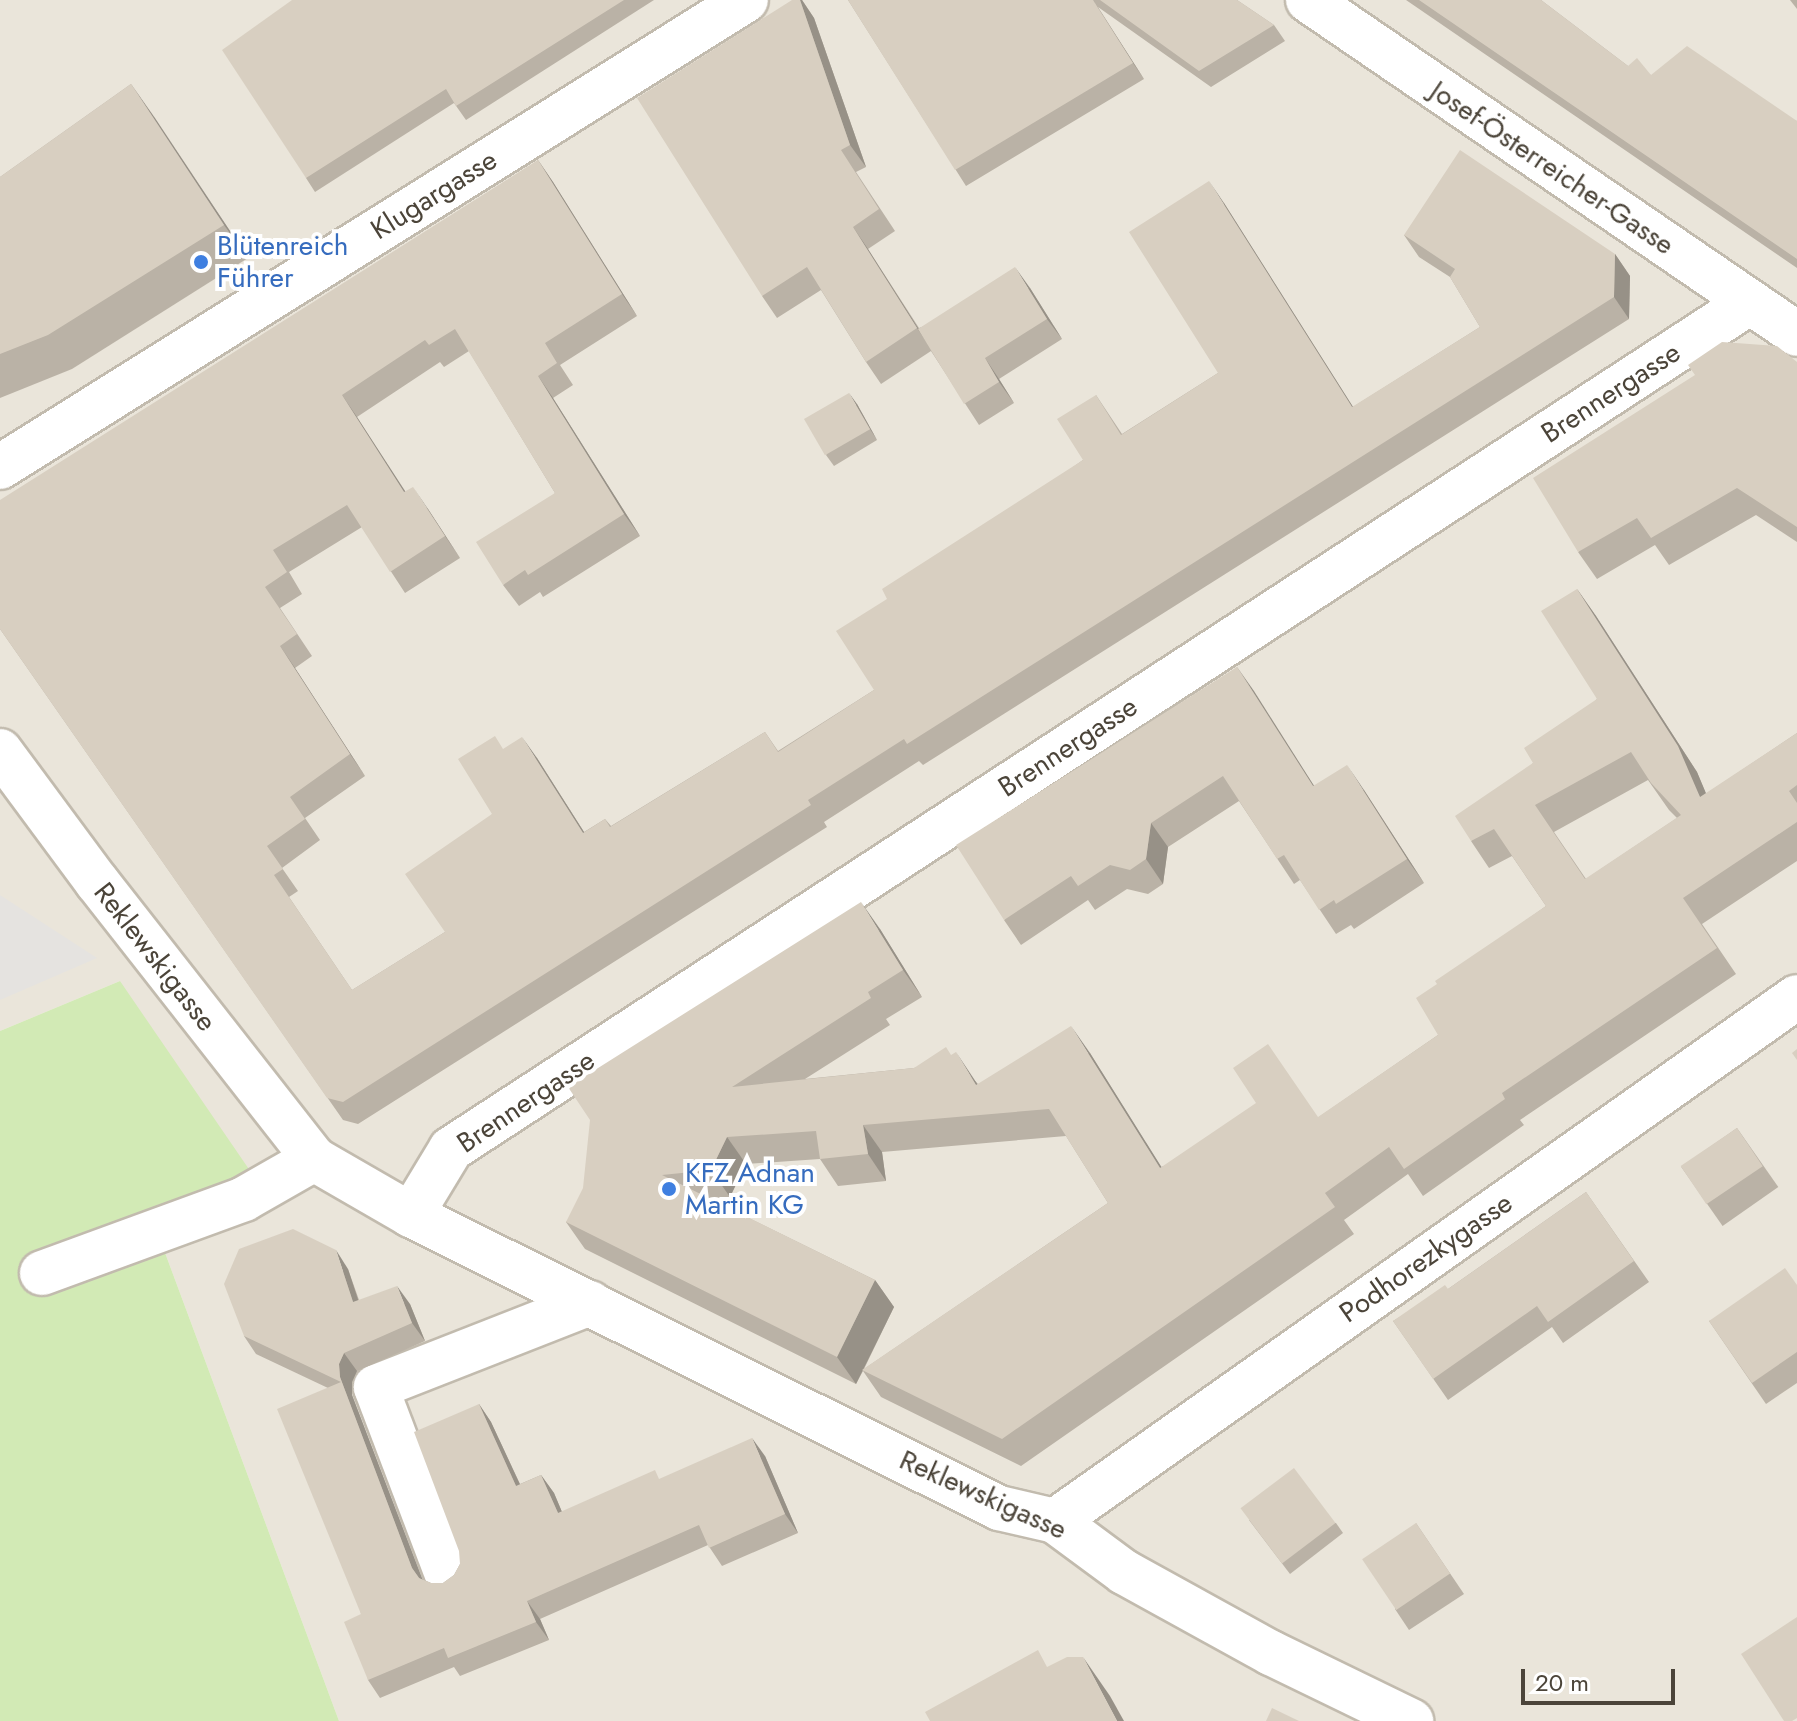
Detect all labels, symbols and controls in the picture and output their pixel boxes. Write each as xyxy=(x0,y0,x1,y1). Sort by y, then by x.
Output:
street label: Josef-Österreicher-Gasse xyxy=(1424,74,1680,262)
street label: Klugargasse xyxy=(365,143,503,247)
place label: Blütenreich Führer xyxy=(217,229,349,295)
marker: Blütenreich Führer xyxy=(192,253,210,271)
street label: Brennergasse xyxy=(1535,336,1687,450)
street label: Brennergasse xyxy=(992,690,1144,804)
street label: Reklewskigasse xyxy=(87,876,223,1038)
street label: Brennergasse xyxy=(451,1044,601,1160)
place label: KFZ Adnan Martin KG xyxy=(685,1156,815,1222)
marker: KFZ Adnan Martin KG xyxy=(660,1180,678,1198)
street label: Podhorezkygasse xyxy=(1333,1186,1519,1330)
street label: Reklewskigasse xyxy=(894,1443,1072,1547)
scale bar xyxy=(1525,1653,1679,1703)
text: 20 m xyxy=(1535,1665,1589,1700)

